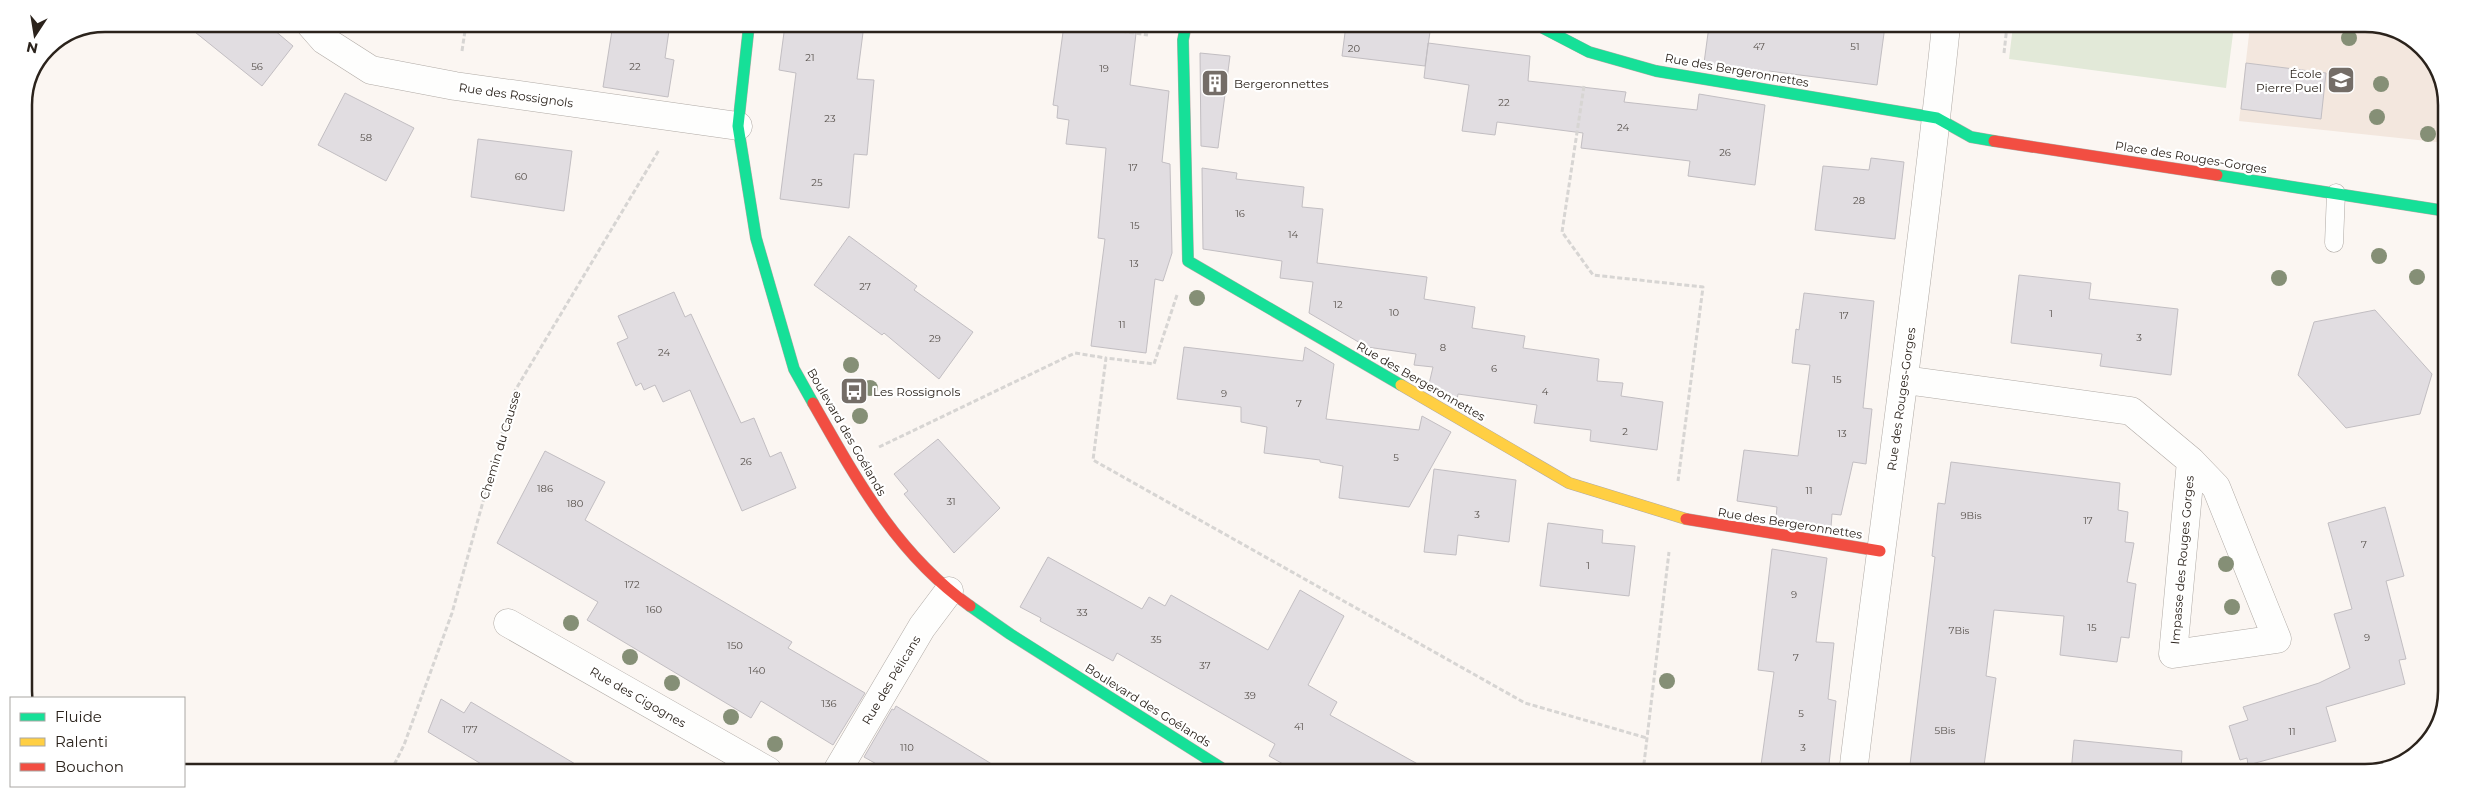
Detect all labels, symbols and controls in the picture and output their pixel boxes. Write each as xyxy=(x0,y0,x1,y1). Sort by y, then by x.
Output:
north arrow xyxy=(10,10,60,60)
text: N xyxy=(25,38,40,58)
house number: 47 xyxy=(1753,40,1765,53)
house number: 51 xyxy=(1850,40,1860,53)
house number: 20 xyxy=(1348,42,1361,55)
street label: Rue des Bergeronnettes xyxy=(1664,50,1810,90)
house number: 21 xyxy=(805,51,815,64)
house number: 56 xyxy=(251,60,263,73)
house number: 22 xyxy=(629,60,641,73)
house number: 19 xyxy=(1099,62,1109,75)
school or university icon: École Pierre Puel xyxy=(2326,65,2356,95)
place label: École Pierre Puel xyxy=(2256,66,2322,95)
building icon: Bergeronnettes xyxy=(1200,68,1230,98)
place label: Bergeronnettes xyxy=(1234,76,1329,91)
street label: Rue des Rossignols xyxy=(458,80,574,110)
house number: 22 xyxy=(1498,96,1510,109)
house number: 23 xyxy=(824,112,836,125)
house number: 24 xyxy=(1617,121,1629,134)
house number: 58 xyxy=(360,131,372,144)
street label: Place des Rouges-Gorges xyxy=(2114,138,2268,176)
house number: 26 xyxy=(1719,146,1731,159)
house number: 17 xyxy=(1128,161,1138,174)
house number: 60 xyxy=(515,170,528,183)
house number: 25 xyxy=(811,176,823,189)
house number: 28 xyxy=(1853,194,1865,207)
house number: 16 xyxy=(1235,207,1245,220)
house number: 15 xyxy=(1130,219,1140,232)
house number: 14 xyxy=(1288,228,1298,241)
house number: 13 xyxy=(1129,257,1139,270)
house number: 27 xyxy=(859,280,871,293)
house number: 12 xyxy=(1333,298,1343,311)
house number: 10 xyxy=(1389,306,1399,319)
house number: 1 xyxy=(2049,307,2053,320)
house number: 17 xyxy=(1839,309,1849,322)
house number: 11 xyxy=(1118,318,1126,331)
street label: Rue des Rouges-Gorges xyxy=(1884,326,1919,472)
house number: 3 xyxy=(2136,331,2142,344)
house number: 29 xyxy=(929,332,941,345)
street label: Rue des Bergeronnettes xyxy=(1354,338,1488,424)
house number: 8 xyxy=(1440,341,1446,354)
house number: 24 xyxy=(658,346,670,359)
house number: 6 xyxy=(1491,362,1497,375)
street label: Boulevard des Goélands xyxy=(804,365,890,499)
house number: 15 xyxy=(1832,373,1842,386)
bus stop icon: Les Rossignols xyxy=(839,376,869,406)
place label: Les Rossignols xyxy=(873,384,960,399)
house number: 4 xyxy=(1542,385,1549,398)
house number: 9 xyxy=(1221,387,1227,400)
street label: Chemin du Causse xyxy=(476,389,524,501)
house number: 7 xyxy=(1296,397,1302,410)
house number: 2 xyxy=(1622,425,1628,438)
house number: 13 xyxy=(1837,427,1847,440)
house number: 5 xyxy=(1393,451,1399,464)
house number: 26 xyxy=(740,455,752,468)
street label: Impasse des Rouges Gorges xyxy=(2167,475,2197,645)
house number: 186 xyxy=(537,482,553,495)
house number: 11 xyxy=(1805,484,1813,497)
house number: 31 xyxy=(946,495,956,508)
house number: 180 xyxy=(567,497,584,510)
street label: Rue des Bergeronnettes xyxy=(1717,504,1863,542)
house number: 3 xyxy=(1474,508,1480,521)
house number: 9Bis xyxy=(1960,509,1982,522)
house number: 17 xyxy=(2083,514,2093,527)
house number: 7 xyxy=(2361,538,2367,551)
house number: 1 xyxy=(1586,559,1590,572)
house number: 172 xyxy=(624,578,640,591)
house number: 9 xyxy=(1791,588,1797,601)
house number: 160 xyxy=(646,603,663,616)
house number: 33 xyxy=(1076,606,1088,619)
house number: 15 xyxy=(2087,621,2097,634)
house number: 7Bis xyxy=(1949,624,1970,637)
house number: 9 xyxy=(2364,631,2370,644)
street label: Rue des Pélicans xyxy=(858,633,924,727)
house number: 35 xyxy=(1150,633,1162,646)
house number: 150 xyxy=(727,639,743,652)
house number: 7 xyxy=(1793,651,1799,664)
house number: 37 xyxy=(1199,659,1211,672)
street label: Boulevard des Goélands xyxy=(1082,660,1214,750)
street label: Rue des Cigognes xyxy=(587,663,689,731)
house number: 140 xyxy=(749,664,766,677)
house number: 39 xyxy=(1244,689,1256,702)
legend xyxy=(10,697,185,787)
house number: 136 xyxy=(821,697,837,710)
text: Fluide xyxy=(55,707,102,726)
house number: 5 xyxy=(1798,707,1804,720)
house number: 41 xyxy=(1294,720,1304,733)
house number: 177 xyxy=(462,723,478,736)
house number: 5Bis xyxy=(1935,724,1955,737)
house number: 11 xyxy=(2288,725,2296,738)
text: Ralenti xyxy=(55,732,108,751)
house number: 110 xyxy=(900,741,914,754)
house number: 3 xyxy=(1800,741,1806,754)
text: Bouchon xyxy=(55,757,124,776)

